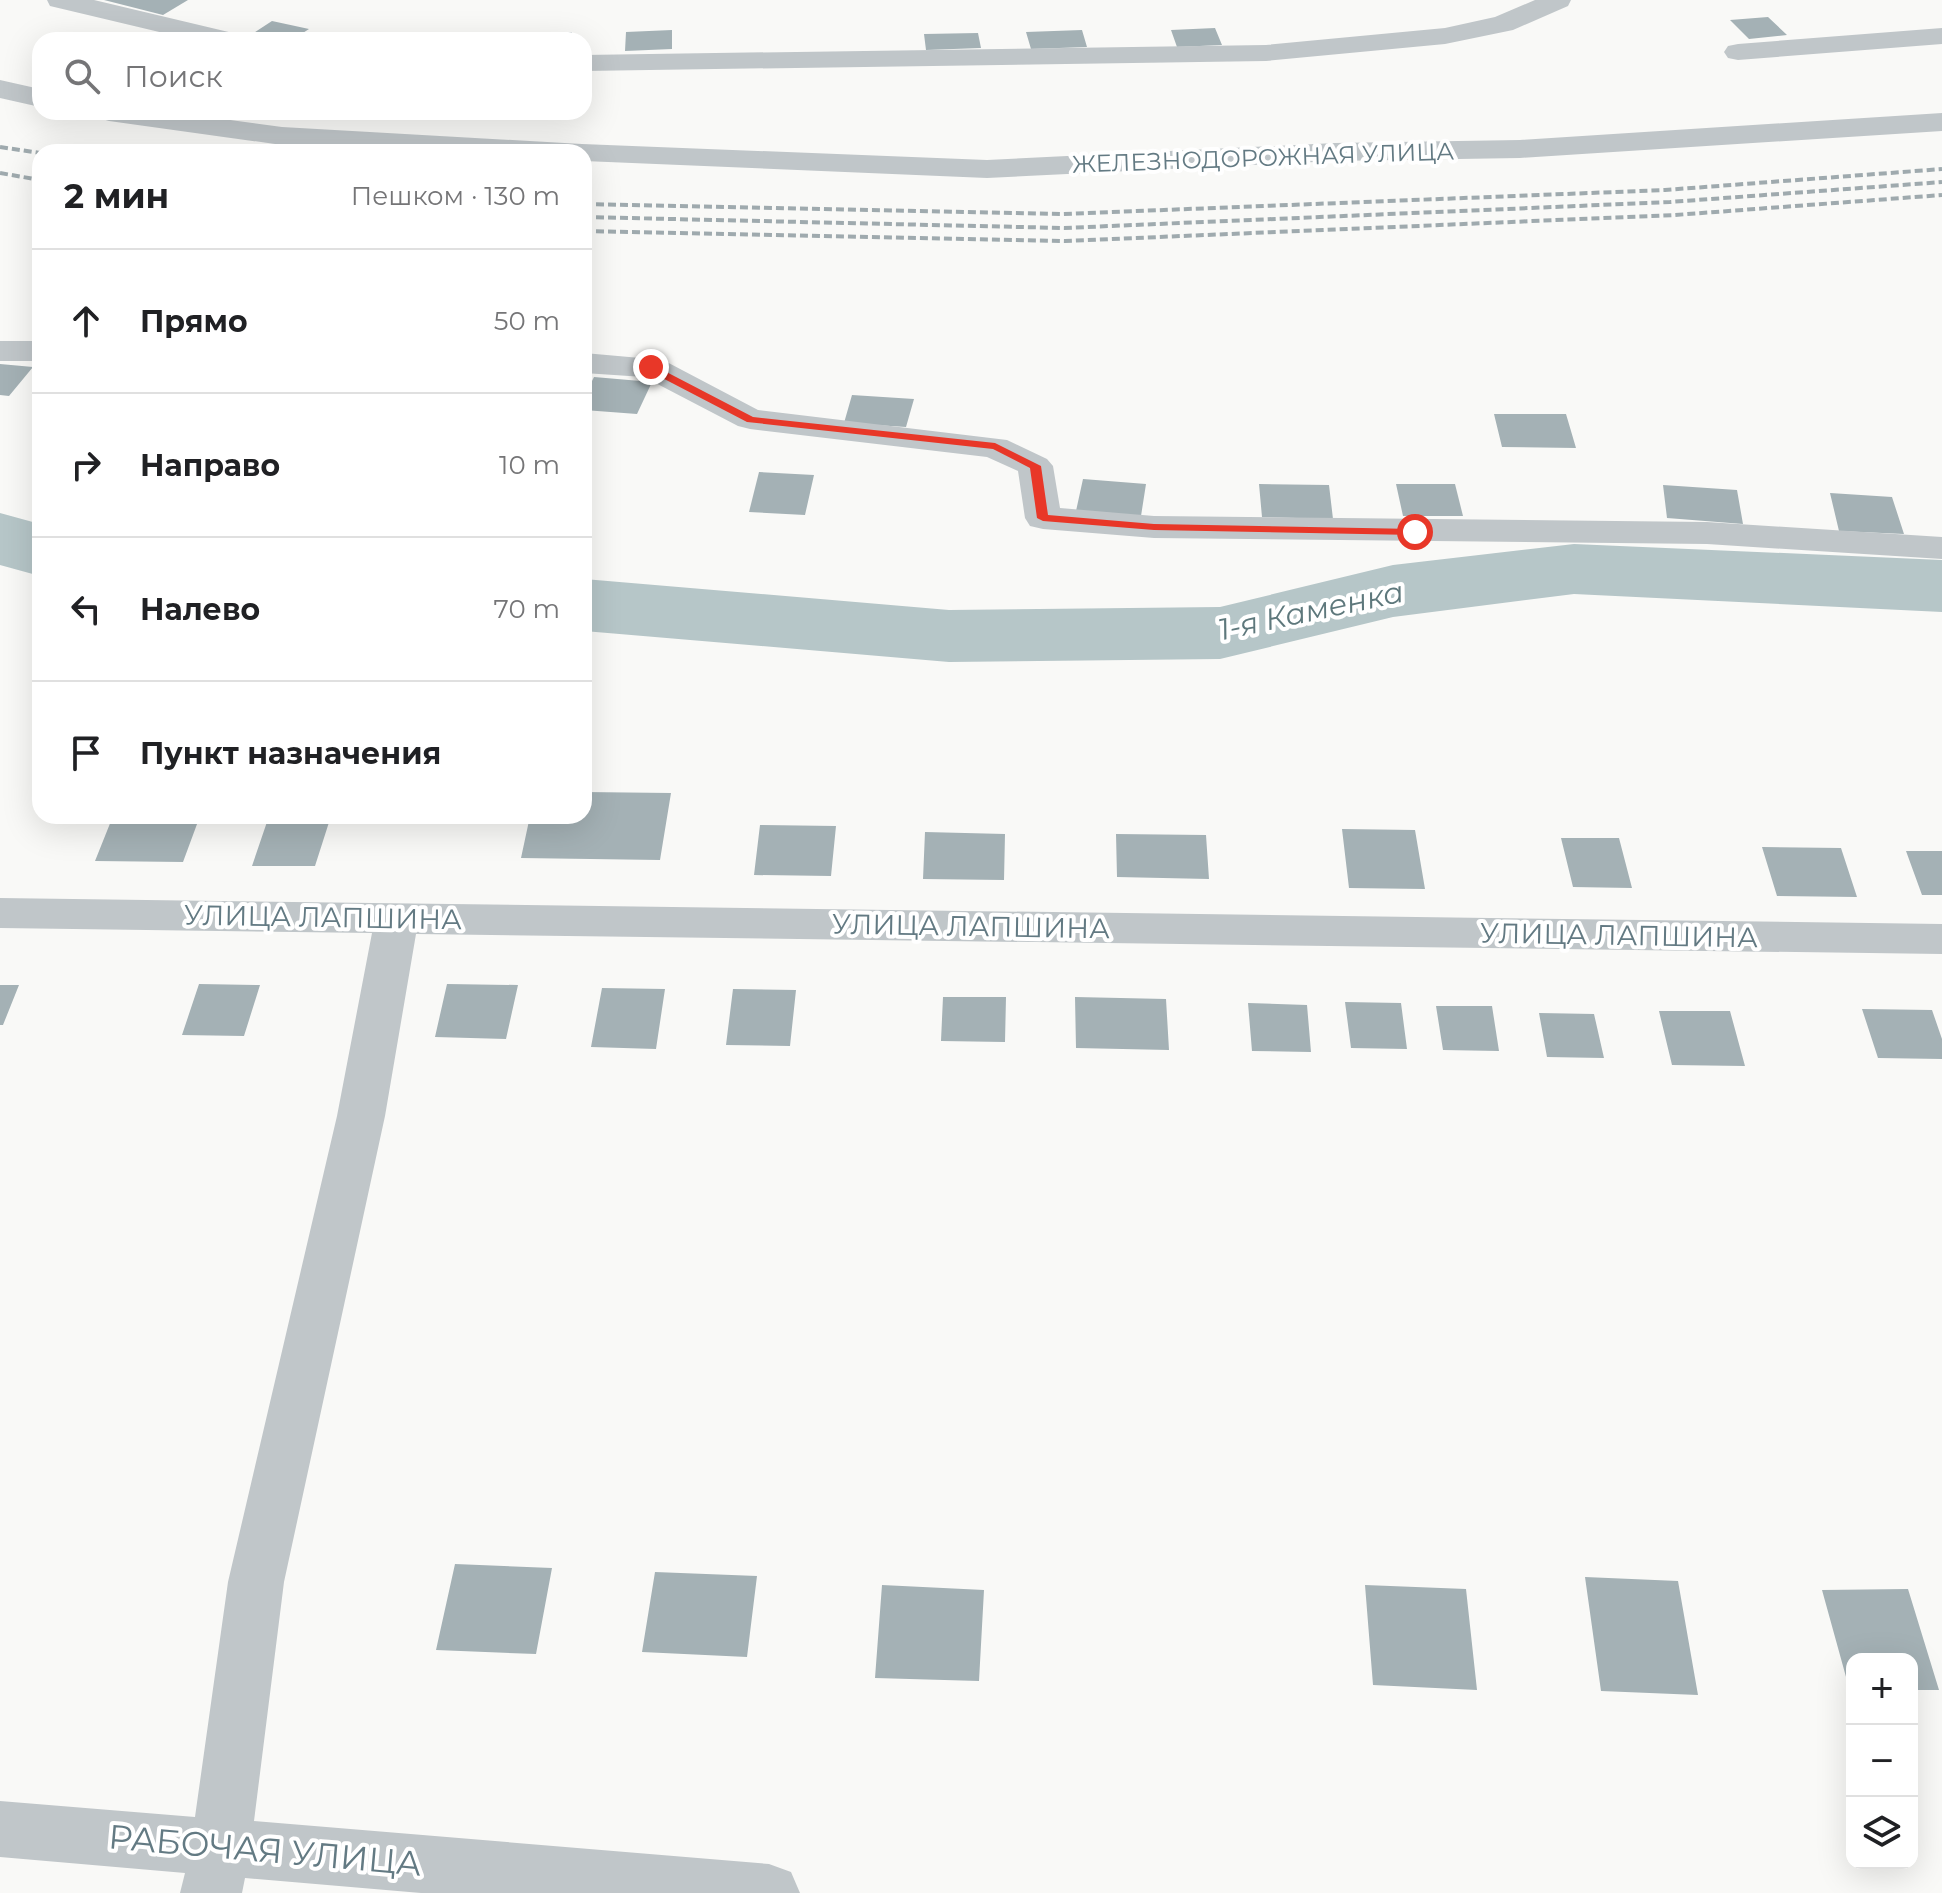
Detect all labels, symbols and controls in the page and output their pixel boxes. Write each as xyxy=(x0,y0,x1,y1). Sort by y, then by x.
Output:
search box xyxy=(32,32,592,120)
icon: search xyxy=(60,54,104,98)
text: Поиск xyxy=(124,58,223,95)
street label: ЖЕЛЕЗНОДОРОЖНАЯ УЛИЦА xyxy=(1071,136,1455,179)
text: 2 мин xyxy=(64,175,169,217)
text: Пешком · 130 m xyxy=(351,180,560,212)
icon: ahead xyxy=(64,299,108,343)
text: Прямо xyxy=(140,303,248,340)
text: 50 m xyxy=(494,305,560,337)
route end xyxy=(633,349,669,385)
icon: right xyxy=(64,443,108,487)
text: Направо xyxy=(140,447,280,484)
text: 10 m xyxy=(499,449,560,481)
route start xyxy=(1397,514,1433,550)
water label: 1-я Каменка xyxy=(1215,573,1407,648)
icon: left xyxy=(64,587,108,631)
text: Налево xyxy=(140,591,260,628)
text: 70 m xyxy=(494,593,560,625)
icon: arrive xyxy=(64,731,108,775)
text: Пункт назначения xyxy=(140,735,441,772)
street label: УЛИЦА ЛАПШИНА xyxy=(184,898,463,936)
street label: УЛИЦА ЛАПШИНА xyxy=(832,907,1111,945)
street label: УЛИЦА ЛАПШИНА xyxy=(1480,916,1759,954)
map controls xyxy=(1846,1653,1918,1869)
button: + xyxy=(1846,1653,1918,1725)
button: − xyxy=(1846,1725,1918,1797)
button: layers xyxy=(1846,1797,1918,1869)
street label: РАБОЧАЯ УЛИЦА xyxy=(107,1815,423,1885)

